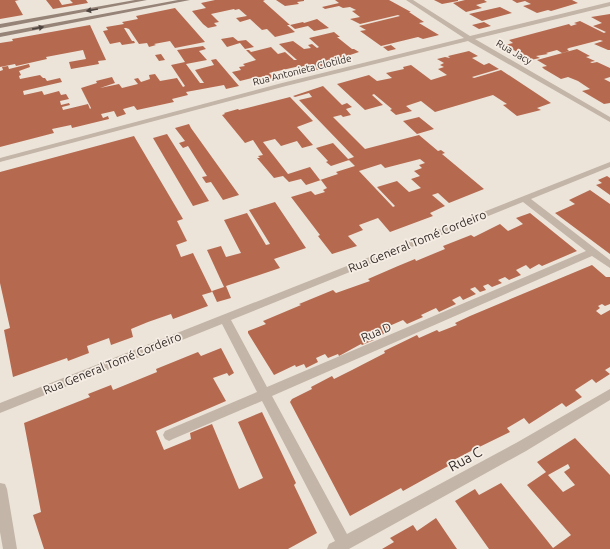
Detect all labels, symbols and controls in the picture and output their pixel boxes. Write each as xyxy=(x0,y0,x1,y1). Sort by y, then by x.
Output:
one-way arrow xyxy=(86,7,98,13)
one-way arrow xyxy=(32,25,44,31)
street label: Rua Jacy xyxy=(494,37,534,67)
street label: Rua Antonieta Clotilde xyxy=(252,52,352,88)
street label: Rua General Tomé Cordeiro xyxy=(346,207,488,275)
street label: Rua D xyxy=(359,320,393,344)
street label: Rua General Tomé Cordeiro xyxy=(41,329,183,397)
street label: Rua C xyxy=(446,443,485,475)

